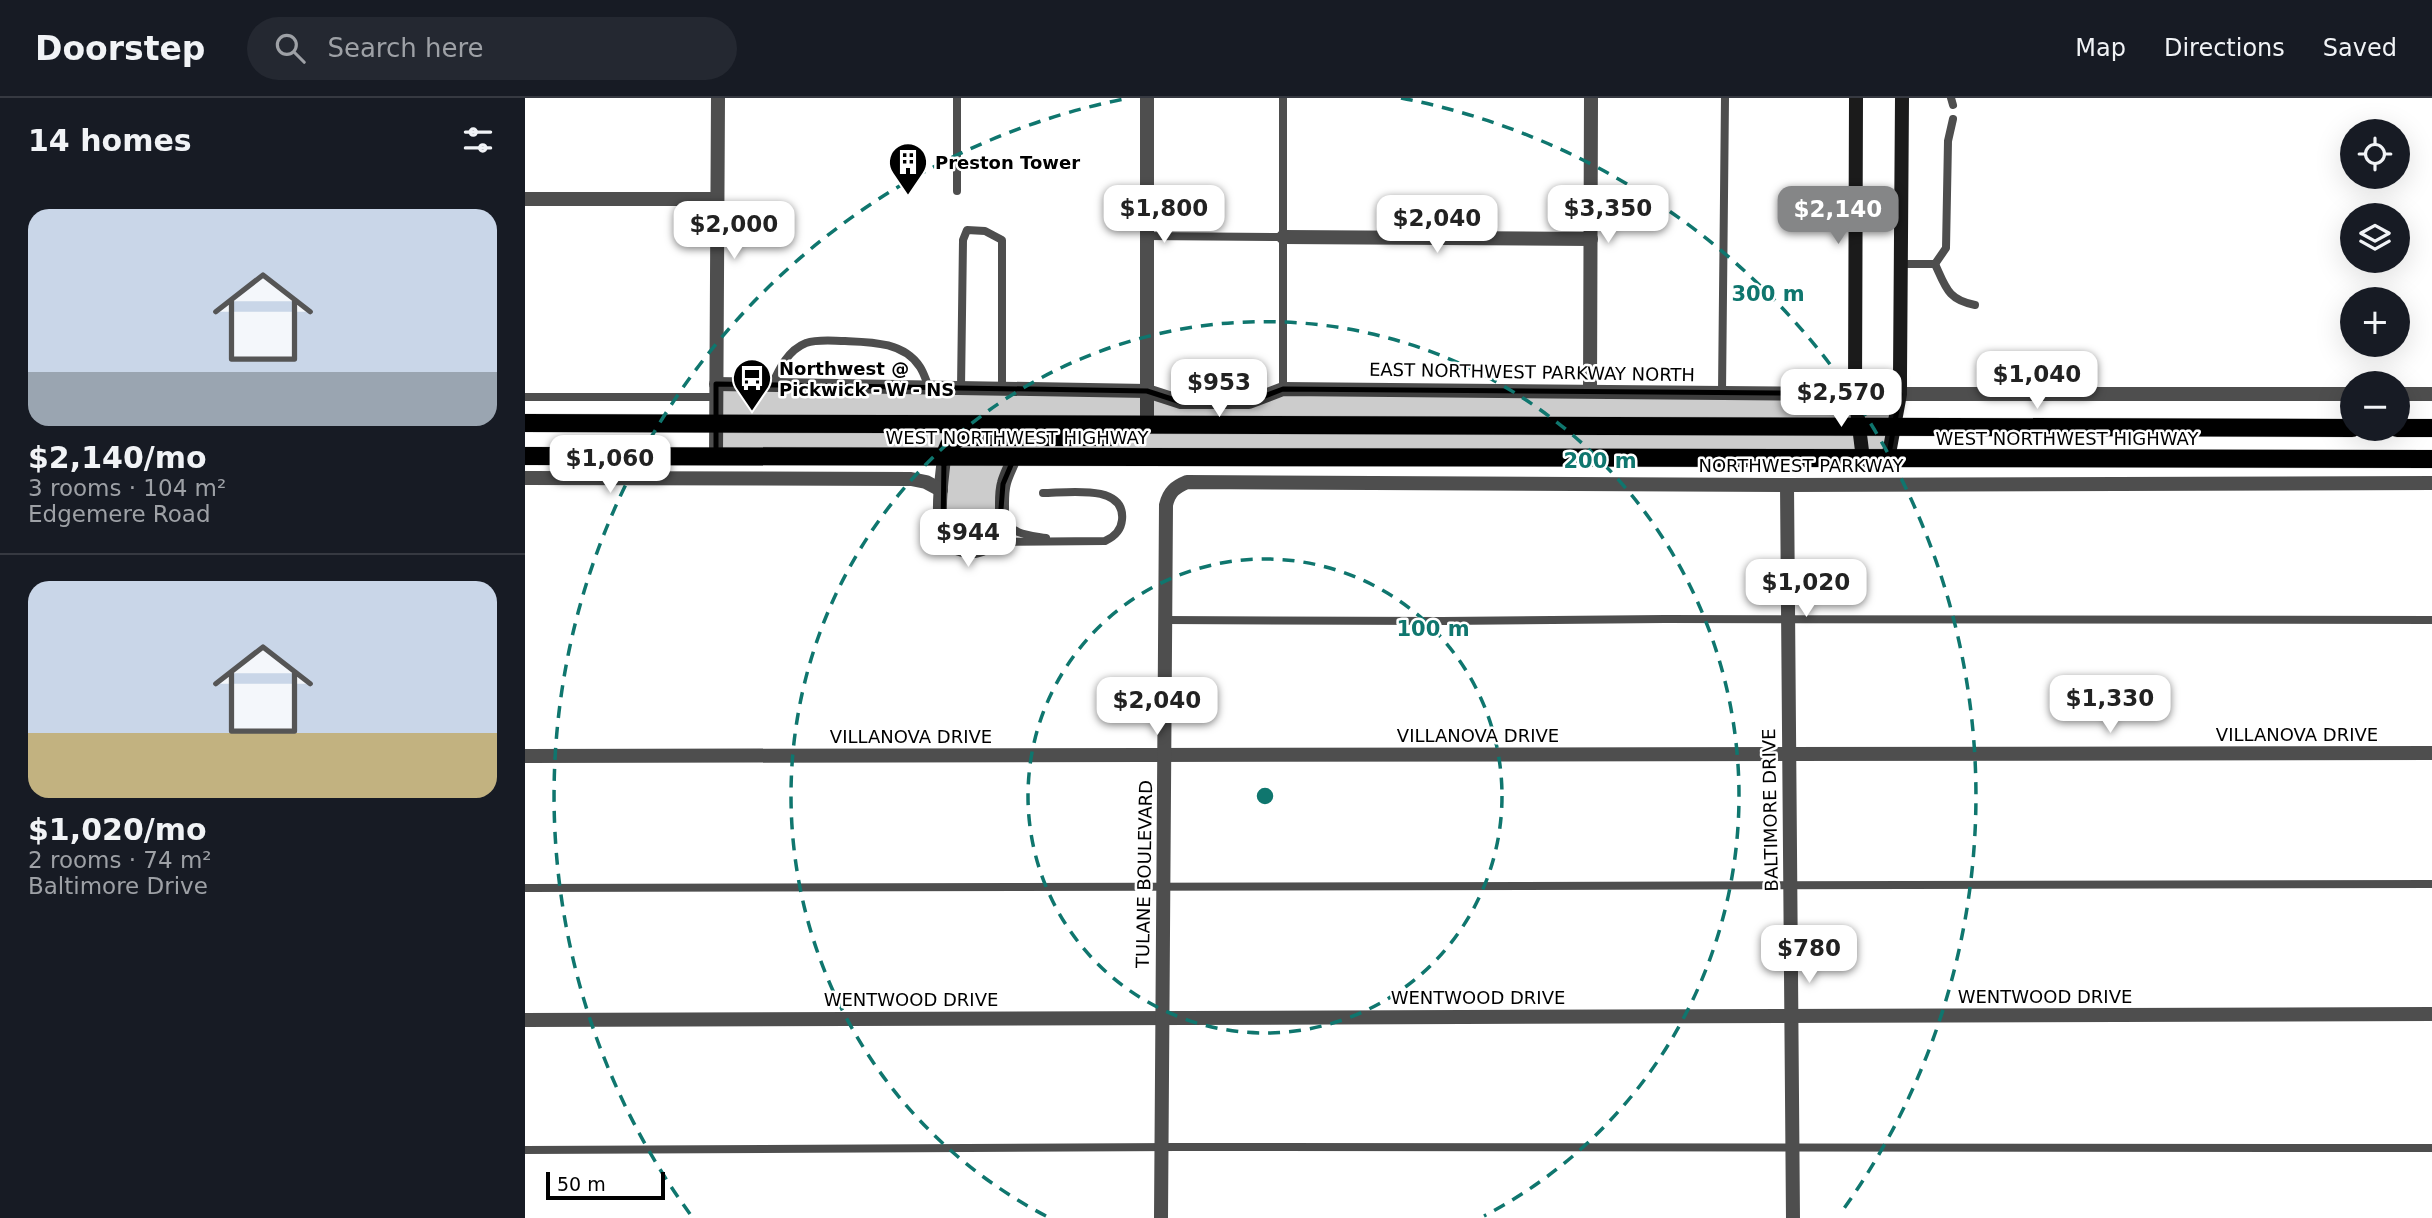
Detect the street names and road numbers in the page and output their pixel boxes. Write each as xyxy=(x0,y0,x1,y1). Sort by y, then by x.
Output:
street label: EAST NORTHWEST PARKWAY NORTH xyxy=(1369,359,1695,385)
street label: WEST NORTHWEST HIGHWAY xyxy=(885,427,1150,448)
street label: WEST NORTHWEST HIGHWAY xyxy=(1935,428,2200,449)
street label: NORTHWEST PARKWAY xyxy=(1698,455,1905,476)
street label: VILLANOVA DRIVE xyxy=(2216,724,2378,745)
street label: VILLANOVA DRIVE xyxy=(1397,725,1559,746)
street label: VILLANOVA DRIVE xyxy=(830,726,992,747)
street label: BALTIMORE DRIVE xyxy=(1758,728,1782,892)
street label: TULANE BOULEVARD xyxy=(1132,780,1156,969)
street label: WENTWOOD DRIVE xyxy=(1958,986,2132,1007)
street label: WENTWOOD DRIVE xyxy=(1391,987,1565,1008)
street label: WENTWOOD DRIVE xyxy=(824,989,998,1010)

